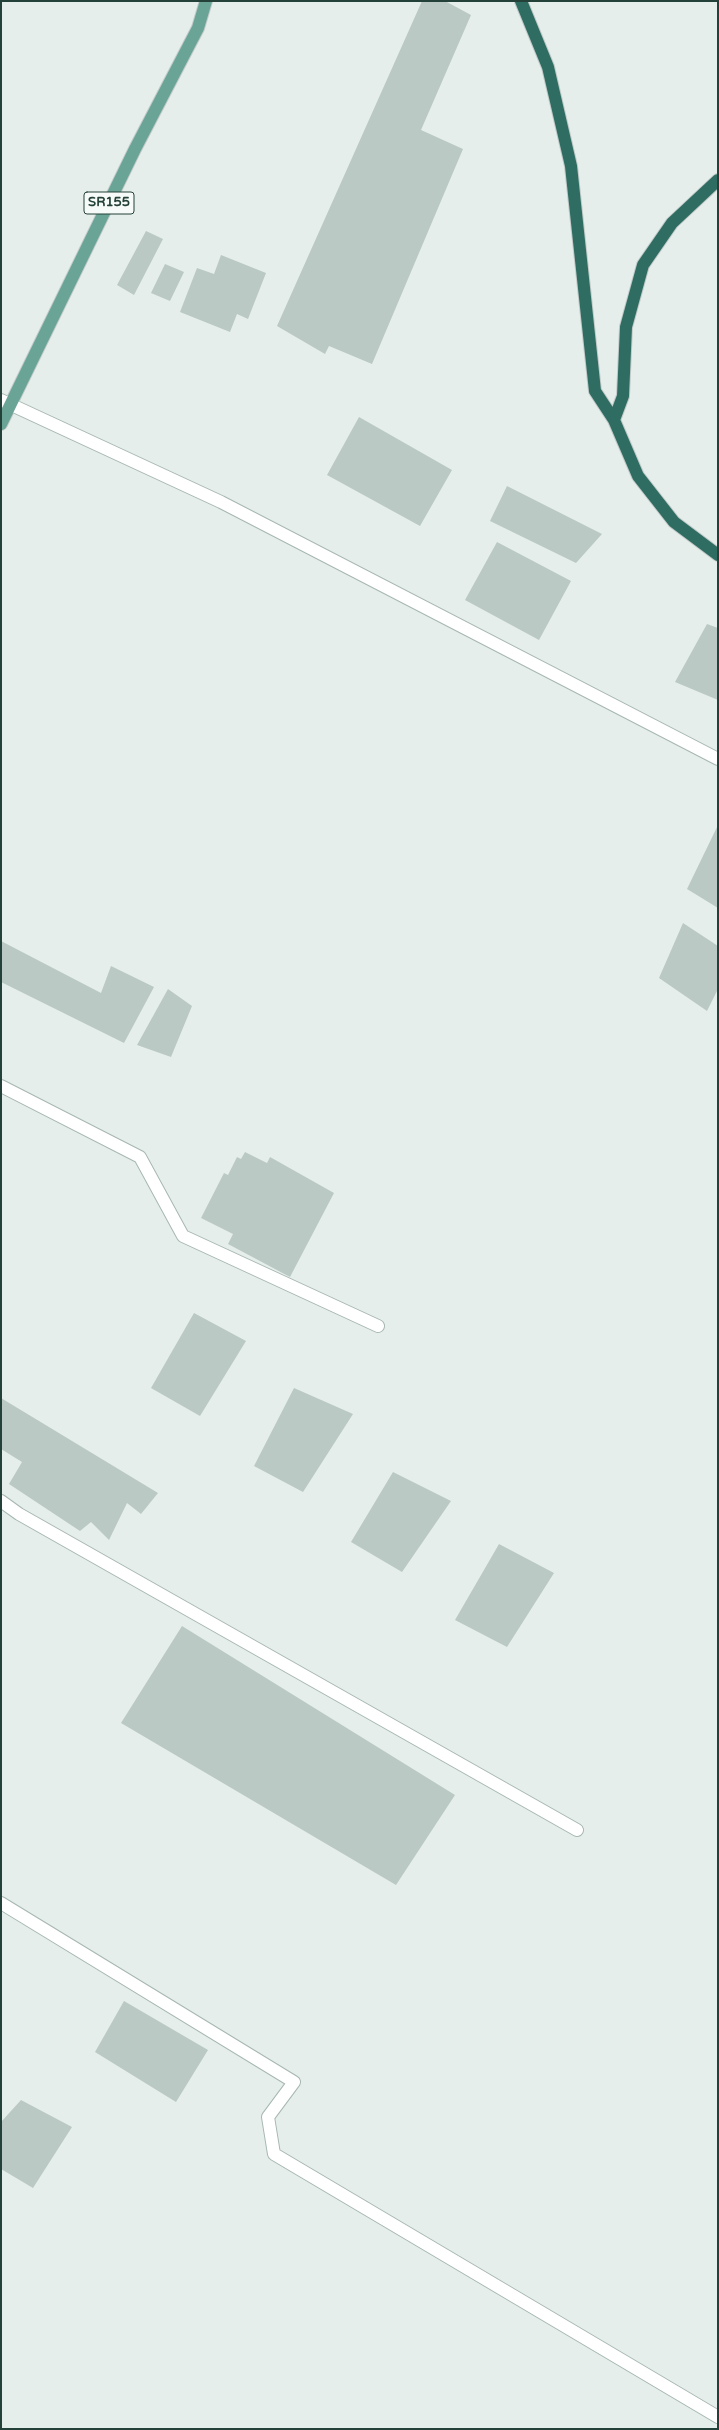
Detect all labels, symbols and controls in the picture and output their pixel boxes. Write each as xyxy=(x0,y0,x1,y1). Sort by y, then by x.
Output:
road number: SR155 xyxy=(84,192,134,214)

